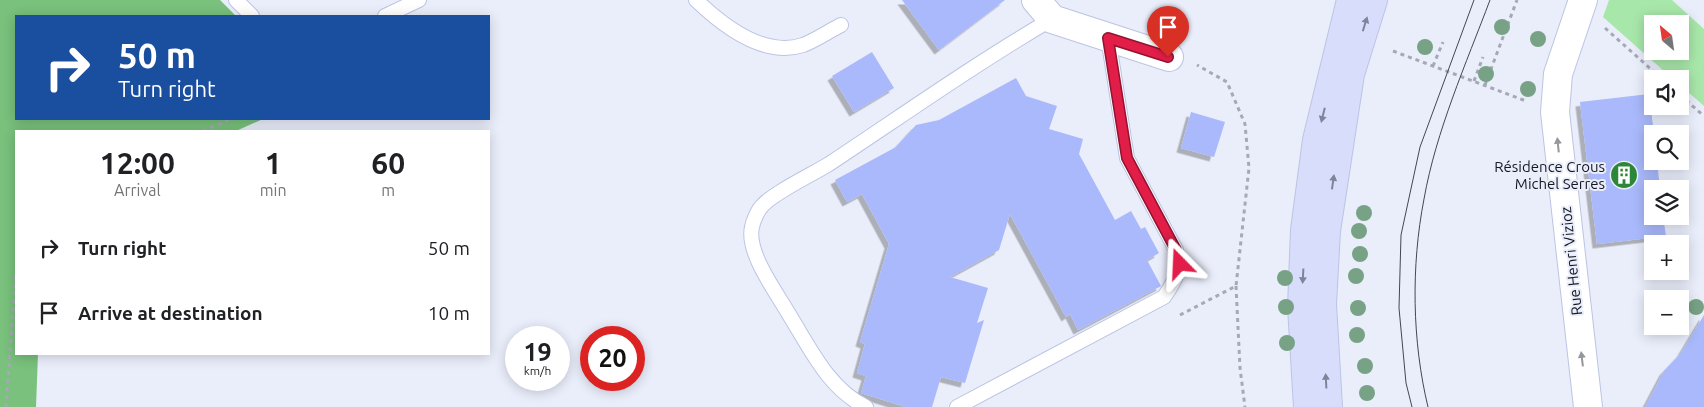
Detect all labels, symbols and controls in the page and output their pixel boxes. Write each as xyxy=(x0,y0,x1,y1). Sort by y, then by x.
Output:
pin xyxy=(1147,6,1189,57)
icon: arrive xyxy=(1154,13,1182,41)
north arrow xyxy=(1644,15,1689,60)
map controls xyxy=(1644,15,1689,335)
one-way arrow xyxy=(1362,16,1370,31)
icon: right xyxy=(35,35,100,100)
text: 50 m xyxy=(118,35,196,75)
button: sound xyxy=(1644,70,1689,115)
text: Turn right xyxy=(118,76,216,101)
one-way arrow xyxy=(1319,108,1327,123)
button: search xyxy=(1644,125,1689,170)
one-way arrow xyxy=(1554,137,1562,153)
text: 12:00 xyxy=(100,146,175,180)
text: 1 xyxy=(265,146,282,180)
text: 60 xyxy=(371,146,405,180)
place label: Résidence Crous Michel Serres xyxy=(1494,158,1605,192)
building icon: Résidence Crous Michel Serres xyxy=(1609,160,1639,190)
one-way arrow xyxy=(1329,174,1337,190)
button: layers xyxy=(1644,180,1689,225)
text: Arrival xyxy=(114,181,161,199)
text: min xyxy=(260,181,287,199)
text: m xyxy=(381,181,395,199)
street label: Rue Henri Vizioz xyxy=(1557,206,1585,316)
icon: right xyxy=(35,234,63,262)
button: + xyxy=(1644,235,1689,280)
text: Turn right xyxy=(78,237,166,259)
text: 50 m xyxy=(428,237,470,259)
position arrow xyxy=(1153,237,1205,289)
one-way arrow xyxy=(1299,269,1307,285)
button: − xyxy=(1644,290,1689,335)
icon: arrive xyxy=(35,299,63,327)
text: Arrive at destination xyxy=(78,302,263,324)
text: 10 m xyxy=(428,302,470,324)
speed limit sign: 20 xyxy=(580,326,645,391)
text: 19 xyxy=(523,338,552,366)
one-way arrow xyxy=(1578,350,1586,366)
text: km/h xyxy=(524,364,551,377)
one-way arrow xyxy=(1321,372,1329,388)

